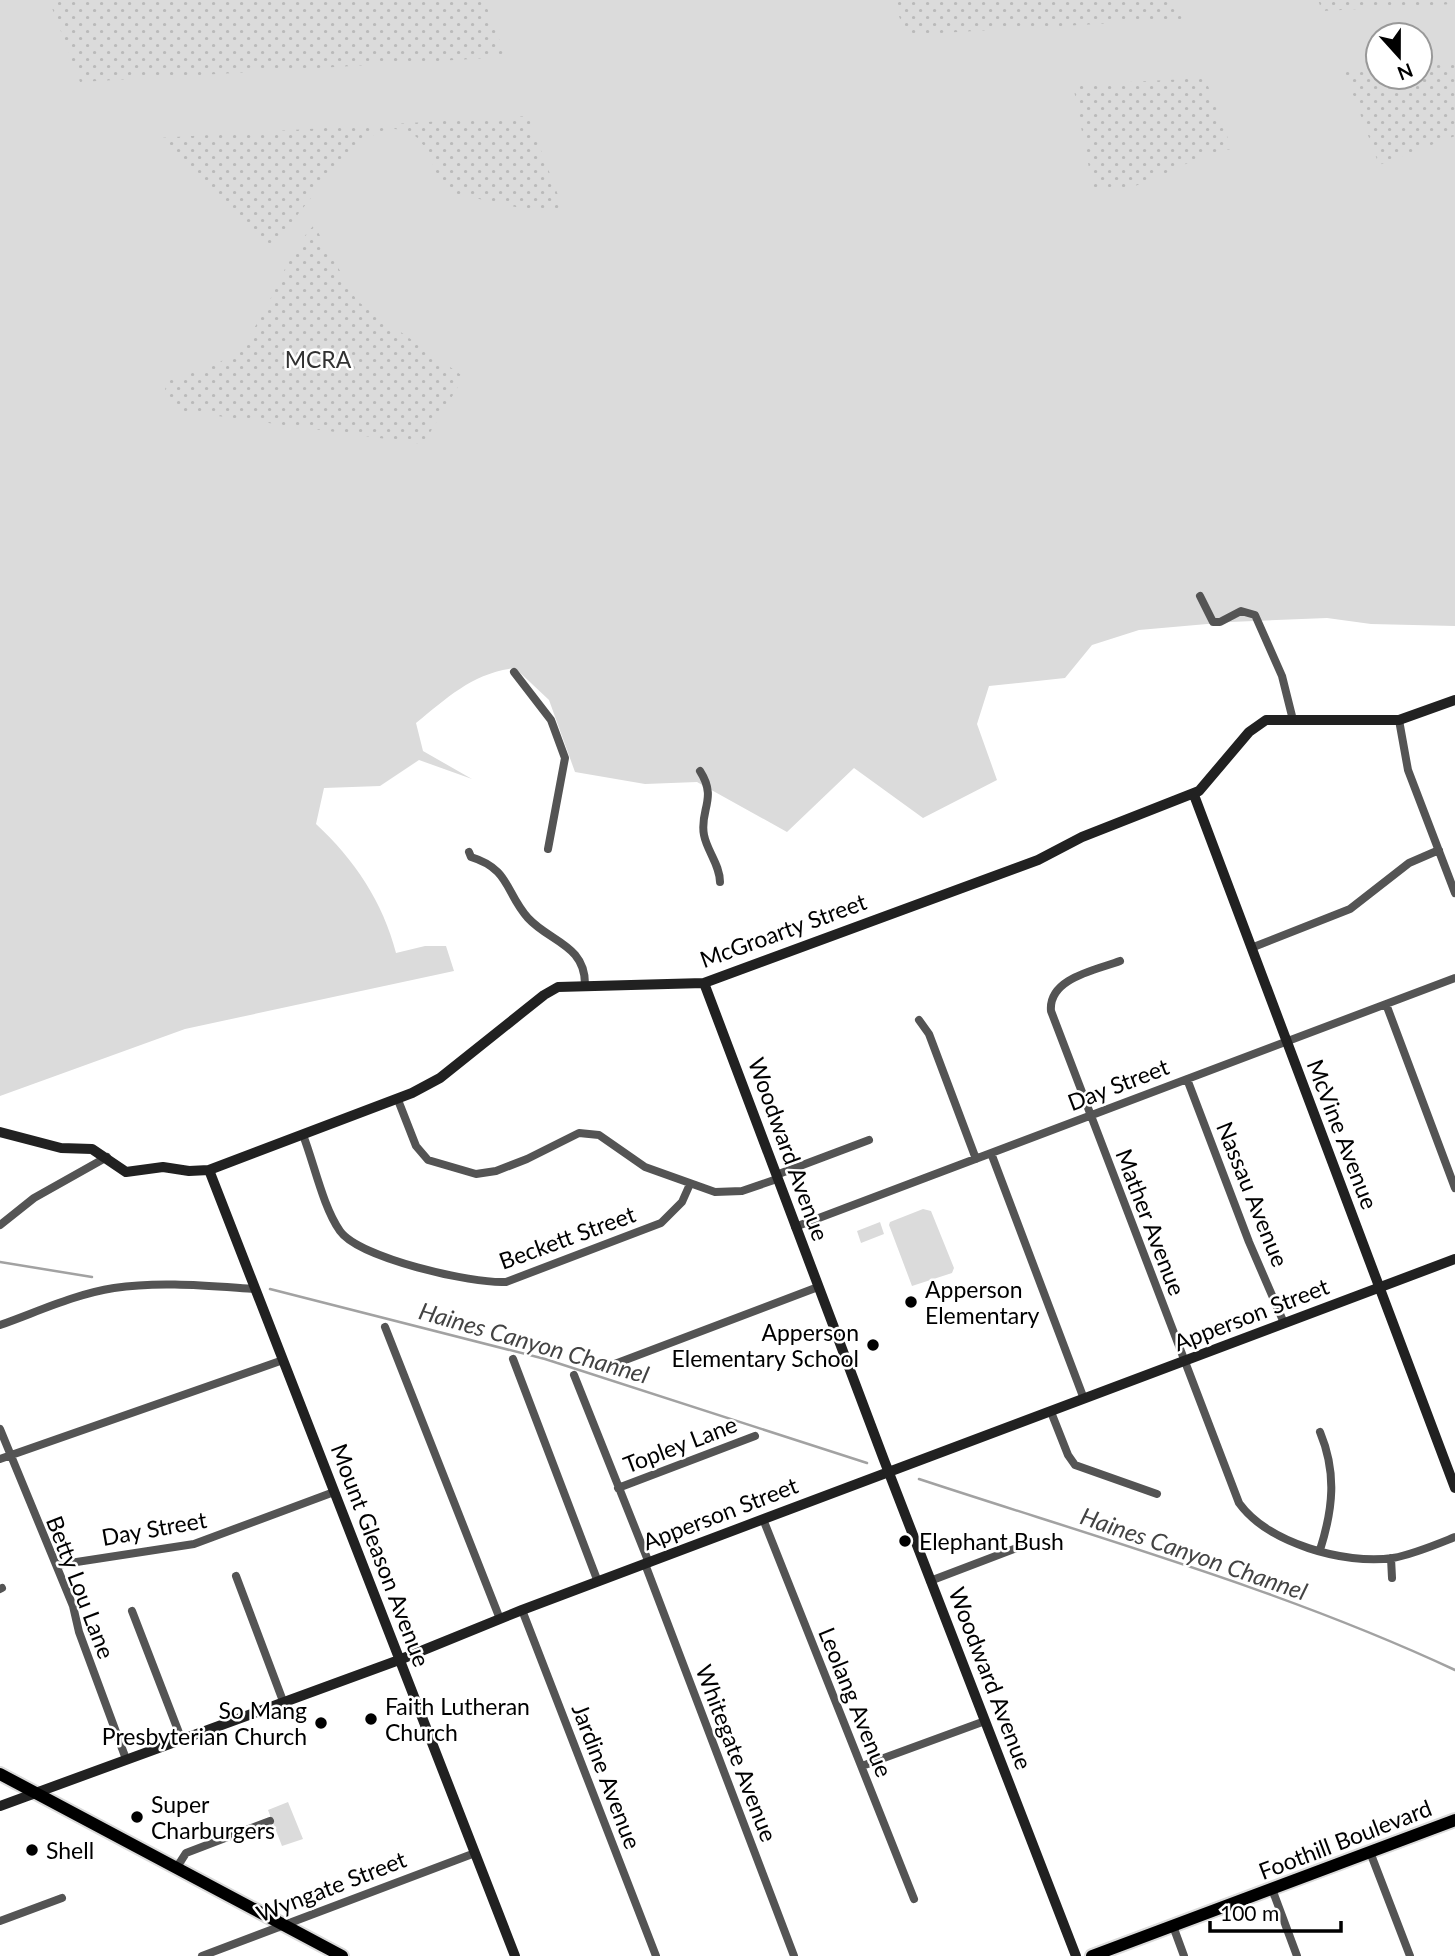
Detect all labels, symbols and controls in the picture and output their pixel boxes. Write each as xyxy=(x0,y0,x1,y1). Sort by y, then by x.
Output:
north arrow xyxy=(1364,21,1434,91)
text: N xyxy=(1394,59,1416,86)
park label: MCRA xyxy=(285,345,352,373)
street label: McGroarty Street xyxy=(696,887,871,973)
street label: Day Street xyxy=(1063,1052,1173,1116)
street label: Woodward Avenue xyxy=(743,1054,835,1244)
street label: McVine Avenue xyxy=(1302,1055,1384,1213)
street label: Nassau Avenue xyxy=(1211,1117,1295,1271)
street label: Mather Avenue xyxy=(1110,1145,1192,1299)
street label: Beckett Street xyxy=(495,1199,640,1275)
street label: Apperson Street xyxy=(1169,1271,1333,1356)
place label: Apperson Elementary xyxy=(925,1275,1040,1329)
marker: Apperson Elementary xyxy=(903,1294,919,1310)
water label: Haines Canyon Channel xyxy=(416,1295,653,1389)
place label: Apperson Elementary School xyxy=(672,1318,859,1372)
marker: Apperson Elementary School xyxy=(865,1337,881,1353)
street label: Topley Lane xyxy=(619,1410,741,1478)
street label: Mount Gleason Avenue xyxy=(326,1440,436,1670)
street label: Apperson Street xyxy=(638,1470,802,1555)
water label: Haines Canyon Channel xyxy=(1077,1501,1312,1606)
street label: Day Street xyxy=(99,1505,209,1551)
street label: Betty Lou Lane xyxy=(41,1512,121,1662)
place label: Elephant Bush xyxy=(919,1527,1064,1555)
marker: Elephant Bush xyxy=(897,1533,913,1549)
street label: Woodward Avenue xyxy=(943,1583,1039,1773)
street label: Leolang Avenue xyxy=(813,1623,899,1781)
street label: Whitegate Avenue xyxy=(690,1661,784,1845)
place label: Faith Lutheran Church xyxy=(385,1692,530,1746)
place label: So Mang Presbyterian Church xyxy=(102,1696,307,1750)
street label: Jardine Avenue xyxy=(566,1699,648,1853)
marker: Faith Lutheran Church xyxy=(363,1711,379,1727)
marker: So Mang Presbyterian Church xyxy=(313,1715,329,1731)
place label: Super Charburgers xyxy=(151,1790,275,1844)
street label: Foothill Boulevard xyxy=(1255,1793,1435,1885)
marker: Super Charburgers xyxy=(129,1809,145,1825)
place label: Shell xyxy=(46,1836,94,1864)
marker: Shell xyxy=(24,1842,40,1858)
street label: Wyngate Street xyxy=(252,1844,411,1927)
scale bar xyxy=(1210,1890,1341,1934)
text: 100 m xyxy=(1220,1900,1279,1925)

